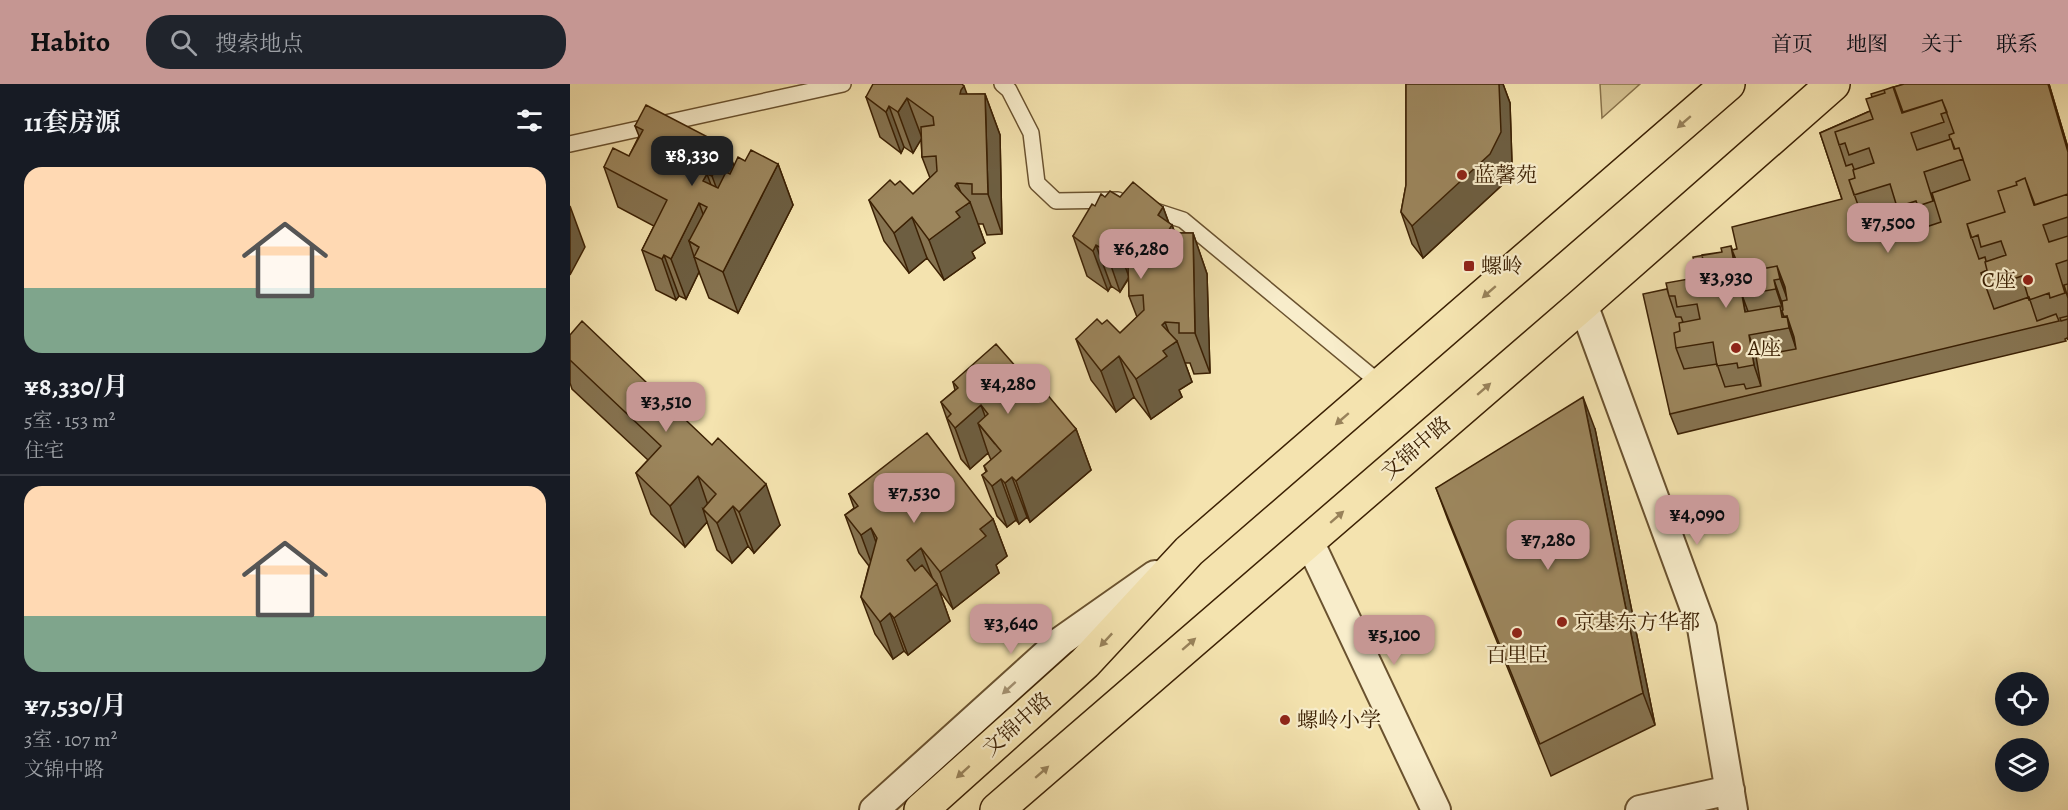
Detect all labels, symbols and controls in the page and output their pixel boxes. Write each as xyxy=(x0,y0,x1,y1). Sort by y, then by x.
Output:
search box xyxy=(146,15,566,69)
text: Habito xyxy=(30,23,110,61)
icon: search xyxy=(167,26,200,59)
text: 搜索地点 xyxy=(215,29,303,59)
text: 首页 xyxy=(1771,30,1813,58)
text: 地图 xyxy=(1846,30,1888,58)
text: 关于 xyxy=(1921,30,1963,58)
text: 联系 xyxy=(1996,30,2038,58)
icon: filters xyxy=(513,104,546,137)
text: 11套房源 xyxy=(24,105,121,140)
one-way arrow xyxy=(1677,115,1692,128)
pin: ¥8,330 xyxy=(643,136,741,187)
text: ¥8,330 xyxy=(665,142,719,169)
place label: 蓝馨苑 xyxy=(1474,161,1537,189)
marker: 蓝馨苑 xyxy=(1455,168,1469,182)
pin: ¥7,500 xyxy=(1839,203,1937,254)
icon: home xyxy=(231,206,339,314)
text: ¥7,500 xyxy=(1861,209,1915,236)
pin: ¥6,280 xyxy=(1092,229,1190,280)
text: ¥6,280 xyxy=(1113,235,1169,262)
place label: 螺岭 xyxy=(1481,252,1523,280)
pin: ¥3,930 xyxy=(1677,258,1775,309)
marker: 螺岭 xyxy=(1462,259,1476,273)
text: ¥3,930 xyxy=(1699,264,1753,291)
place label: C座 xyxy=(1982,266,2016,294)
marker: C座 xyxy=(2021,273,2035,287)
one-way arrow xyxy=(1481,285,1497,298)
place label: A座 xyxy=(1747,334,1781,362)
marker: A座 xyxy=(1729,341,1743,355)
pin: ¥4,280 xyxy=(959,364,1057,415)
text: ¥8,330/月 xyxy=(24,369,128,404)
text: ¥4,280 xyxy=(980,370,1036,397)
pin: ¥3,510 xyxy=(617,382,715,433)
one-way arrow xyxy=(1476,383,1491,396)
text: ¥3,510 xyxy=(640,388,692,415)
text: 5室 · 153 m² xyxy=(24,407,115,434)
street label: 文锦中路 xyxy=(1375,410,1457,486)
one-way arrow xyxy=(1335,412,1350,425)
text: 住宅 xyxy=(24,437,64,464)
pin: ¥7,530 xyxy=(865,473,963,524)
text: ¥7,530 xyxy=(888,479,940,506)
pin: ¥4,090 xyxy=(1648,495,1746,546)
text: ¥4,090 xyxy=(1669,501,1725,528)
one-way arrow xyxy=(1329,511,1344,524)
pin: ¥7,280 xyxy=(1499,520,1597,571)
icon: home xyxy=(231,525,339,633)
text: ¥7,280 xyxy=(1521,526,1575,553)
pin: ¥3,640 xyxy=(962,604,1060,655)
place label: 京基东方华都 xyxy=(1574,608,1700,636)
text: ¥3,640 xyxy=(984,610,1038,637)
pin: ¥5,100 xyxy=(1345,615,1443,666)
marker: 京基东方华都 xyxy=(1555,615,1569,629)
text: ¥5,100 xyxy=(1368,621,1420,648)
marker: 百里臣 xyxy=(1510,626,1524,640)
one-way arrow xyxy=(1100,632,1113,647)
one-way arrow xyxy=(1181,638,1197,651)
place label: 百里臣 xyxy=(1486,641,1549,669)
map controls xyxy=(1995,672,2049,792)
button: locate xyxy=(1995,672,2049,726)
one-way arrow xyxy=(1002,681,1017,694)
street label: 文锦中路 xyxy=(976,685,1058,763)
text: ¥7,530/月 xyxy=(24,688,127,723)
place label: 螺岭小学 xyxy=(1297,706,1381,734)
marker: 螺岭小学 xyxy=(1278,713,1292,727)
text: 3室 · 107 m² xyxy=(24,726,117,753)
button: layers xyxy=(1995,738,2049,792)
text: 文锦中路 xyxy=(24,756,104,783)
one-way arrow xyxy=(956,765,971,778)
one-way arrow xyxy=(1034,766,1049,779)

